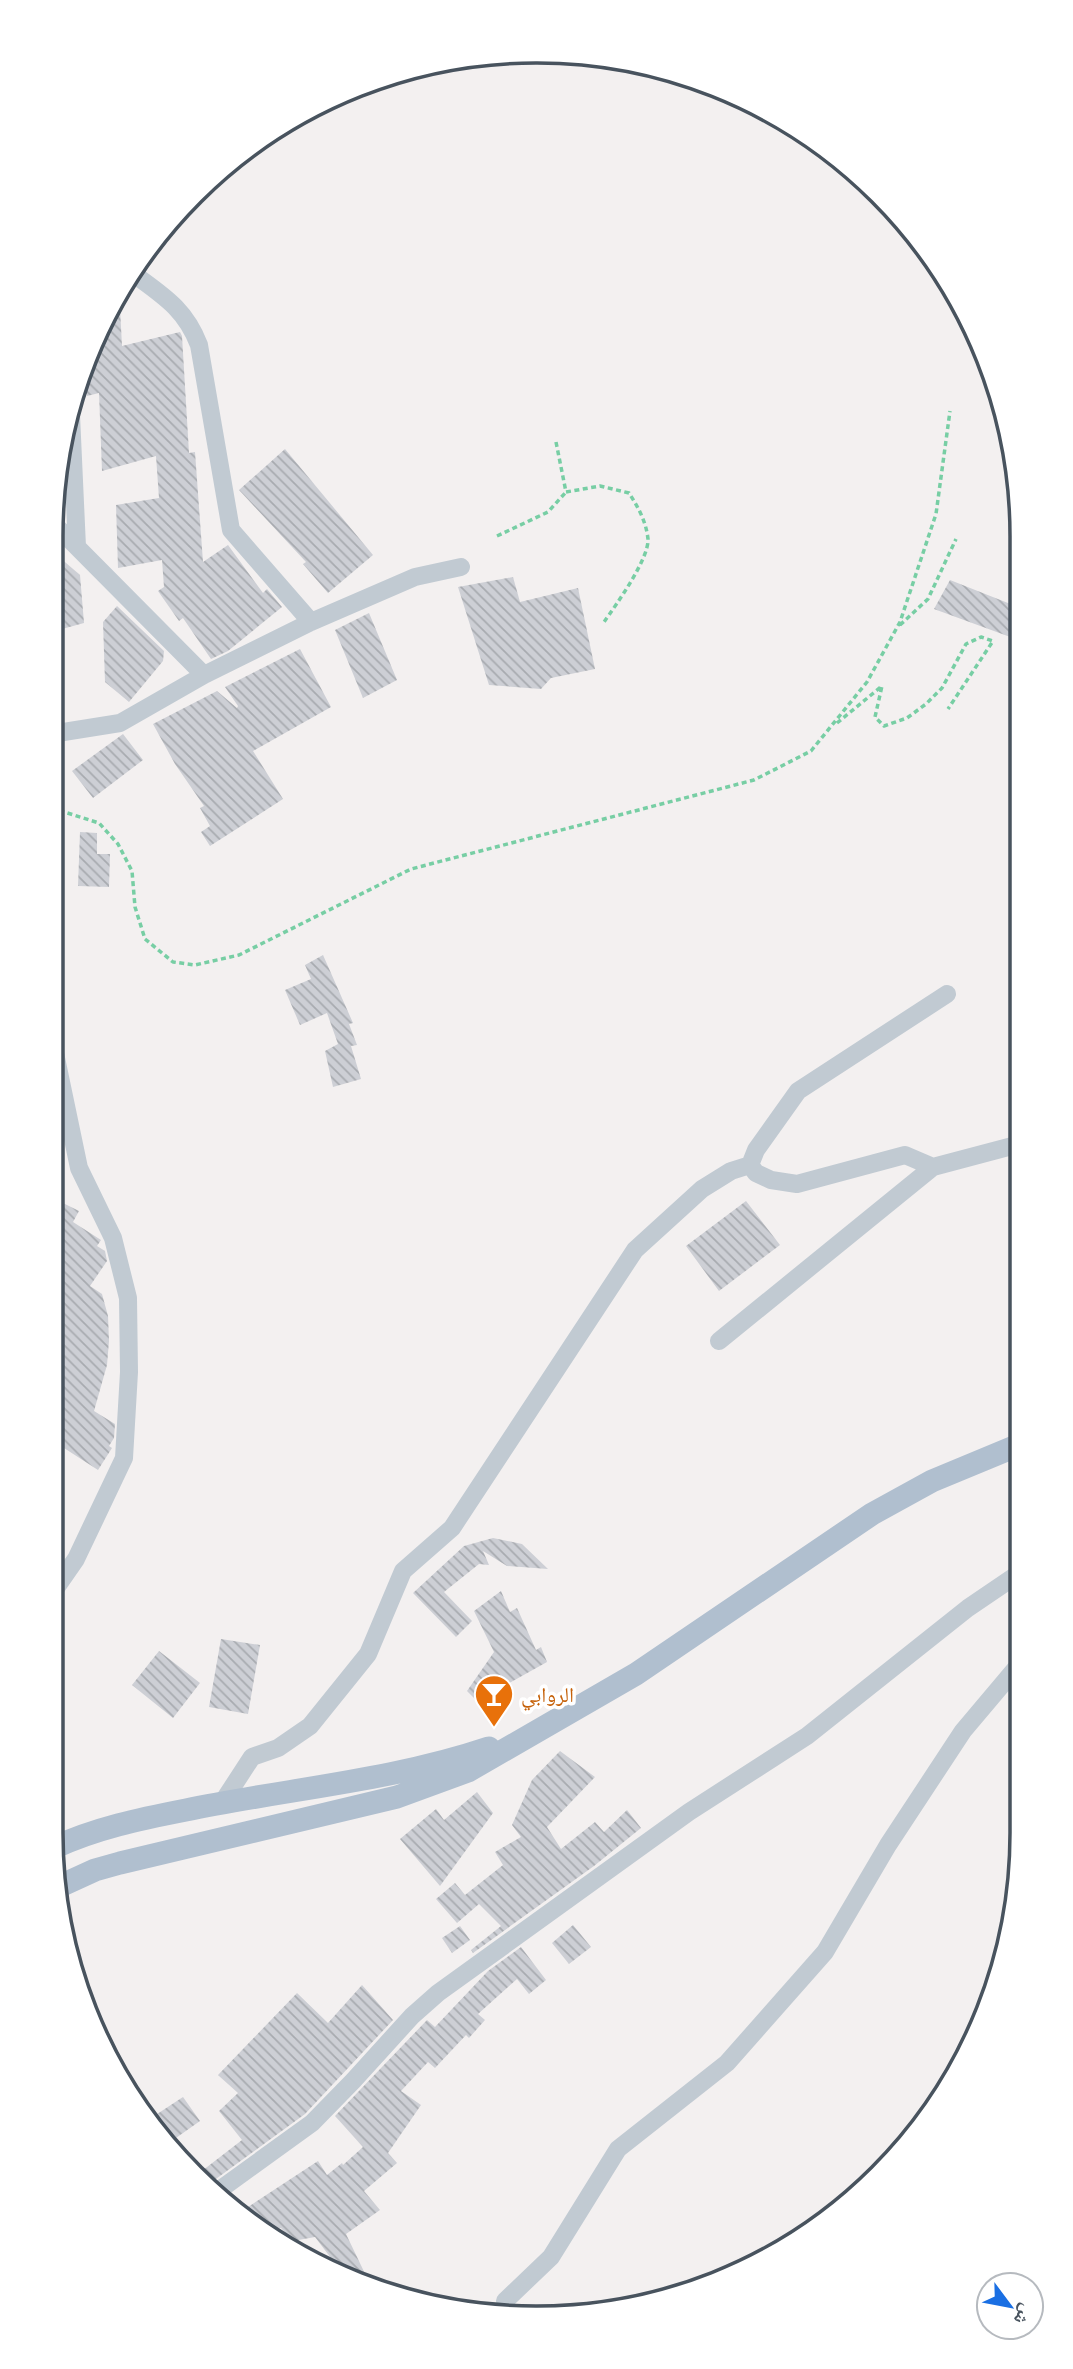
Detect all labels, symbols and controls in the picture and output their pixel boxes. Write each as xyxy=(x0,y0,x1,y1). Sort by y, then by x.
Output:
bar icon: الروابي xyxy=(473,1673,515,1728)
place label: الروابي xyxy=(521,1682,574,1711)
north arrow xyxy=(975,2271,1045,2341)
text: ش xyxy=(1009,2300,1039,2329)

